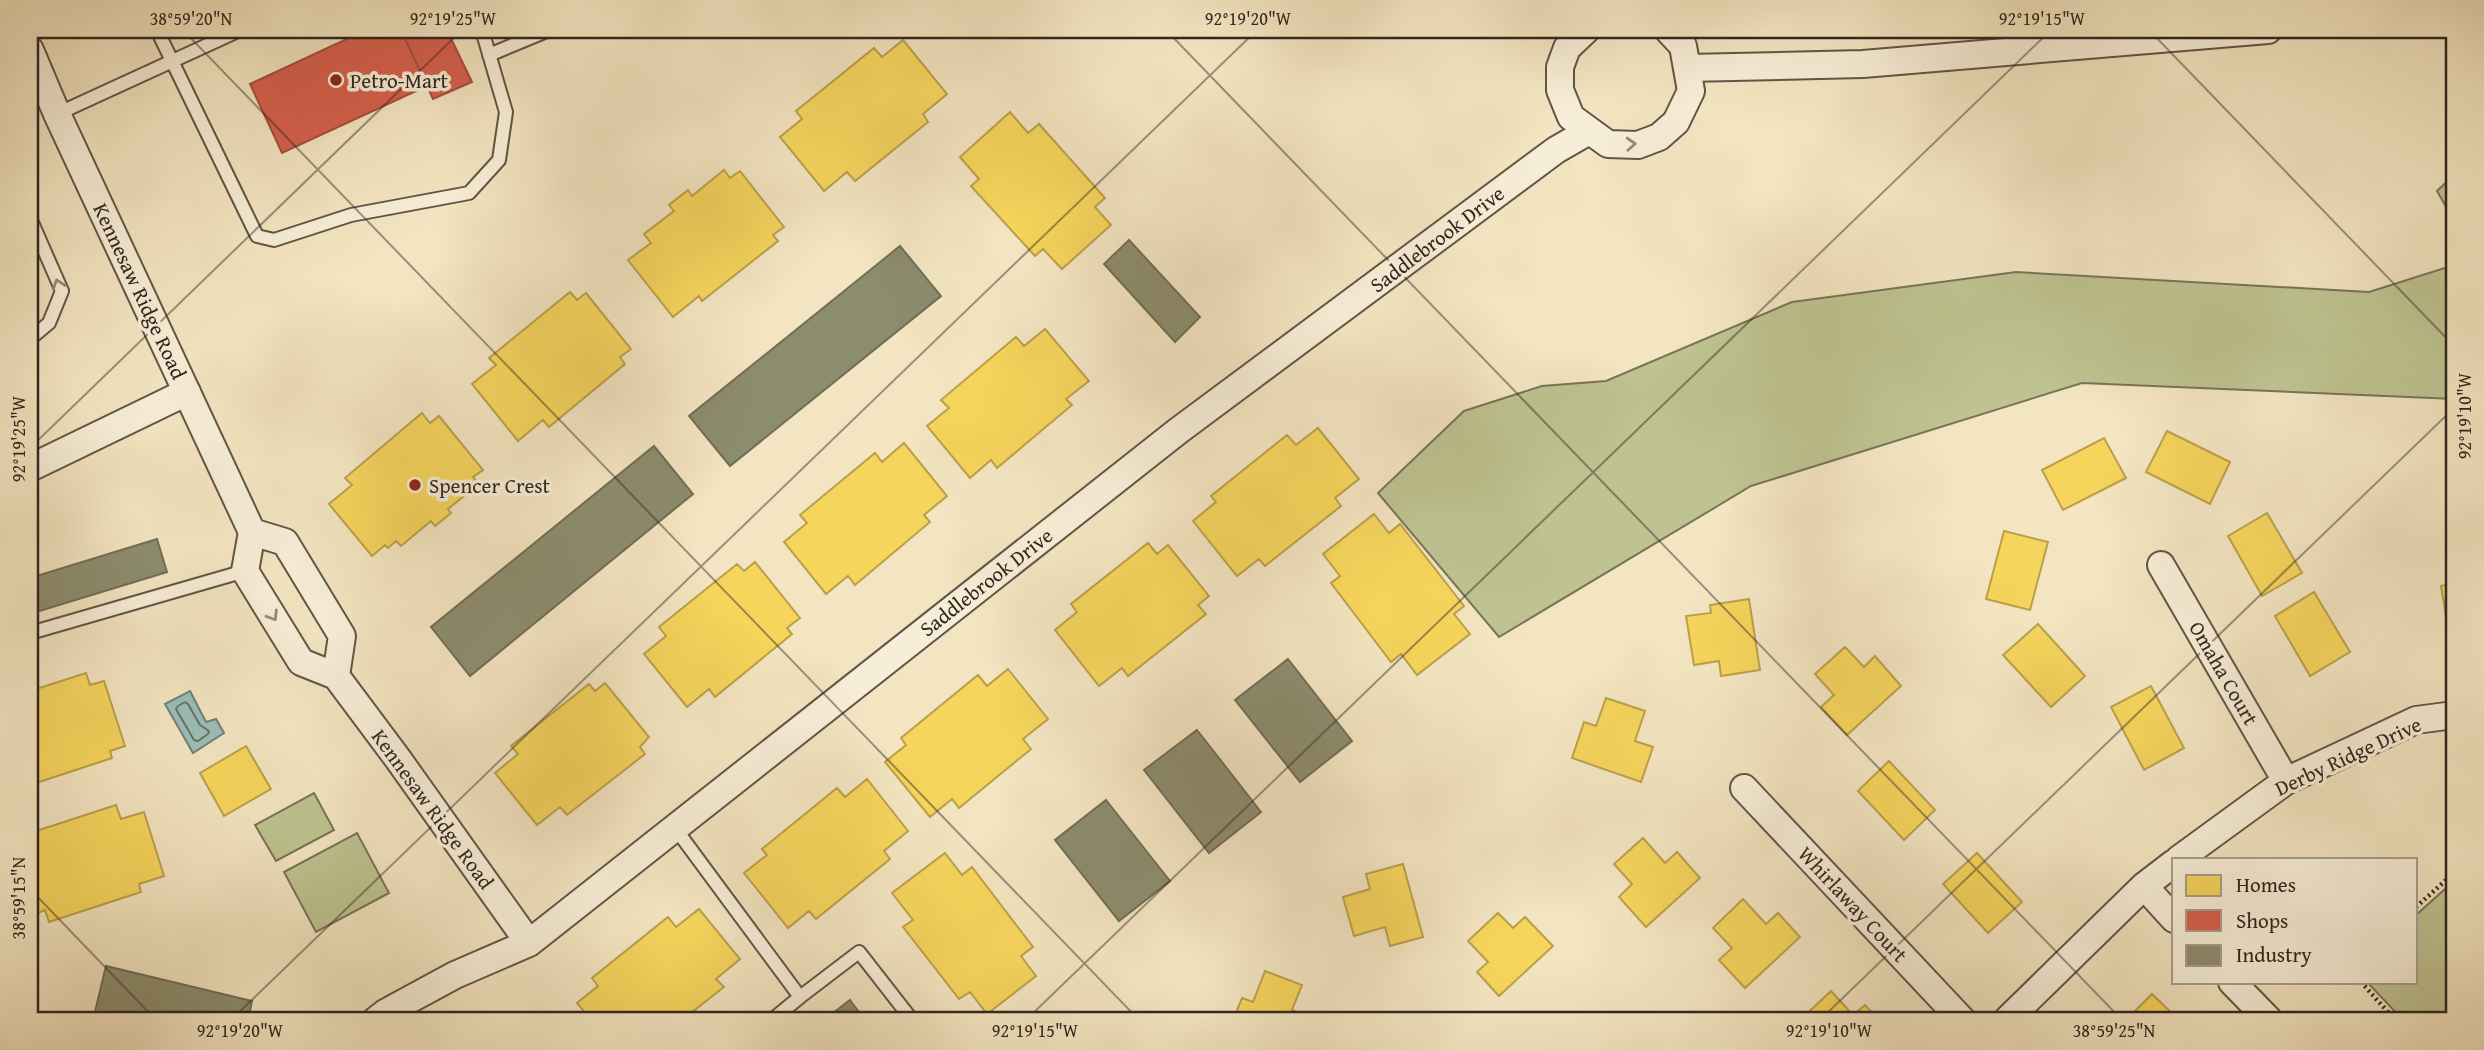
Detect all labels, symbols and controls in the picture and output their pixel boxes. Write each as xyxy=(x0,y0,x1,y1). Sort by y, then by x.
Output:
text: 38°59'20"N xyxy=(150,5,233,32)
text: 92°19'25"W xyxy=(410,5,497,32)
text: 92°19'20"W xyxy=(1205,5,1292,32)
text: 92°19'15"W xyxy=(1999,5,2086,32)
place label: Petro-Mart xyxy=(350,65,449,96)
marker: Petro-Mart xyxy=(328,72,344,88)
one-way arrow xyxy=(1626,136,1637,151)
street label: Saddlebrook Drive xyxy=(1363,178,1511,300)
street label: Kennesaw Ridge Road xyxy=(86,198,195,385)
one-way arrow xyxy=(51,278,66,290)
text: 92°19'10"W xyxy=(2451,372,2478,459)
text: 92°19'25"W xyxy=(5,395,32,482)
place label: Spencer Crest xyxy=(429,470,551,501)
marker: Spencer Crest xyxy=(407,477,423,493)
street label: Saddlebrook Drive xyxy=(913,520,1059,644)
one-way arrow xyxy=(264,608,277,621)
street label: Omaha Court xyxy=(2182,615,2267,731)
street label: Derby Ridge Drive xyxy=(2270,708,2426,804)
street label: Kennesaw Ridge Road xyxy=(364,723,502,896)
street label: Whirlaway Court xyxy=(1791,839,1915,969)
text: 38°59'15"N xyxy=(5,856,32,939)
legend xyxy=(2172,858,2418,984)
text: Homes xyxy=(2236,869,2296,900)
text: Shops xyxy=(2236,905,2288,936)
text: Industry xyxy=(2236,939,2312,970)
text: 92°19'20"W xyxy=(197,1017,284,1044)
text: 92°19'15"W xyxy=(992,1017,1079,1044)
text: 92°19'10"W xyxy=(1786,1017,1873,1044)
text: 38°59'25"N xyxy=(2073,1017,2156,1044)

